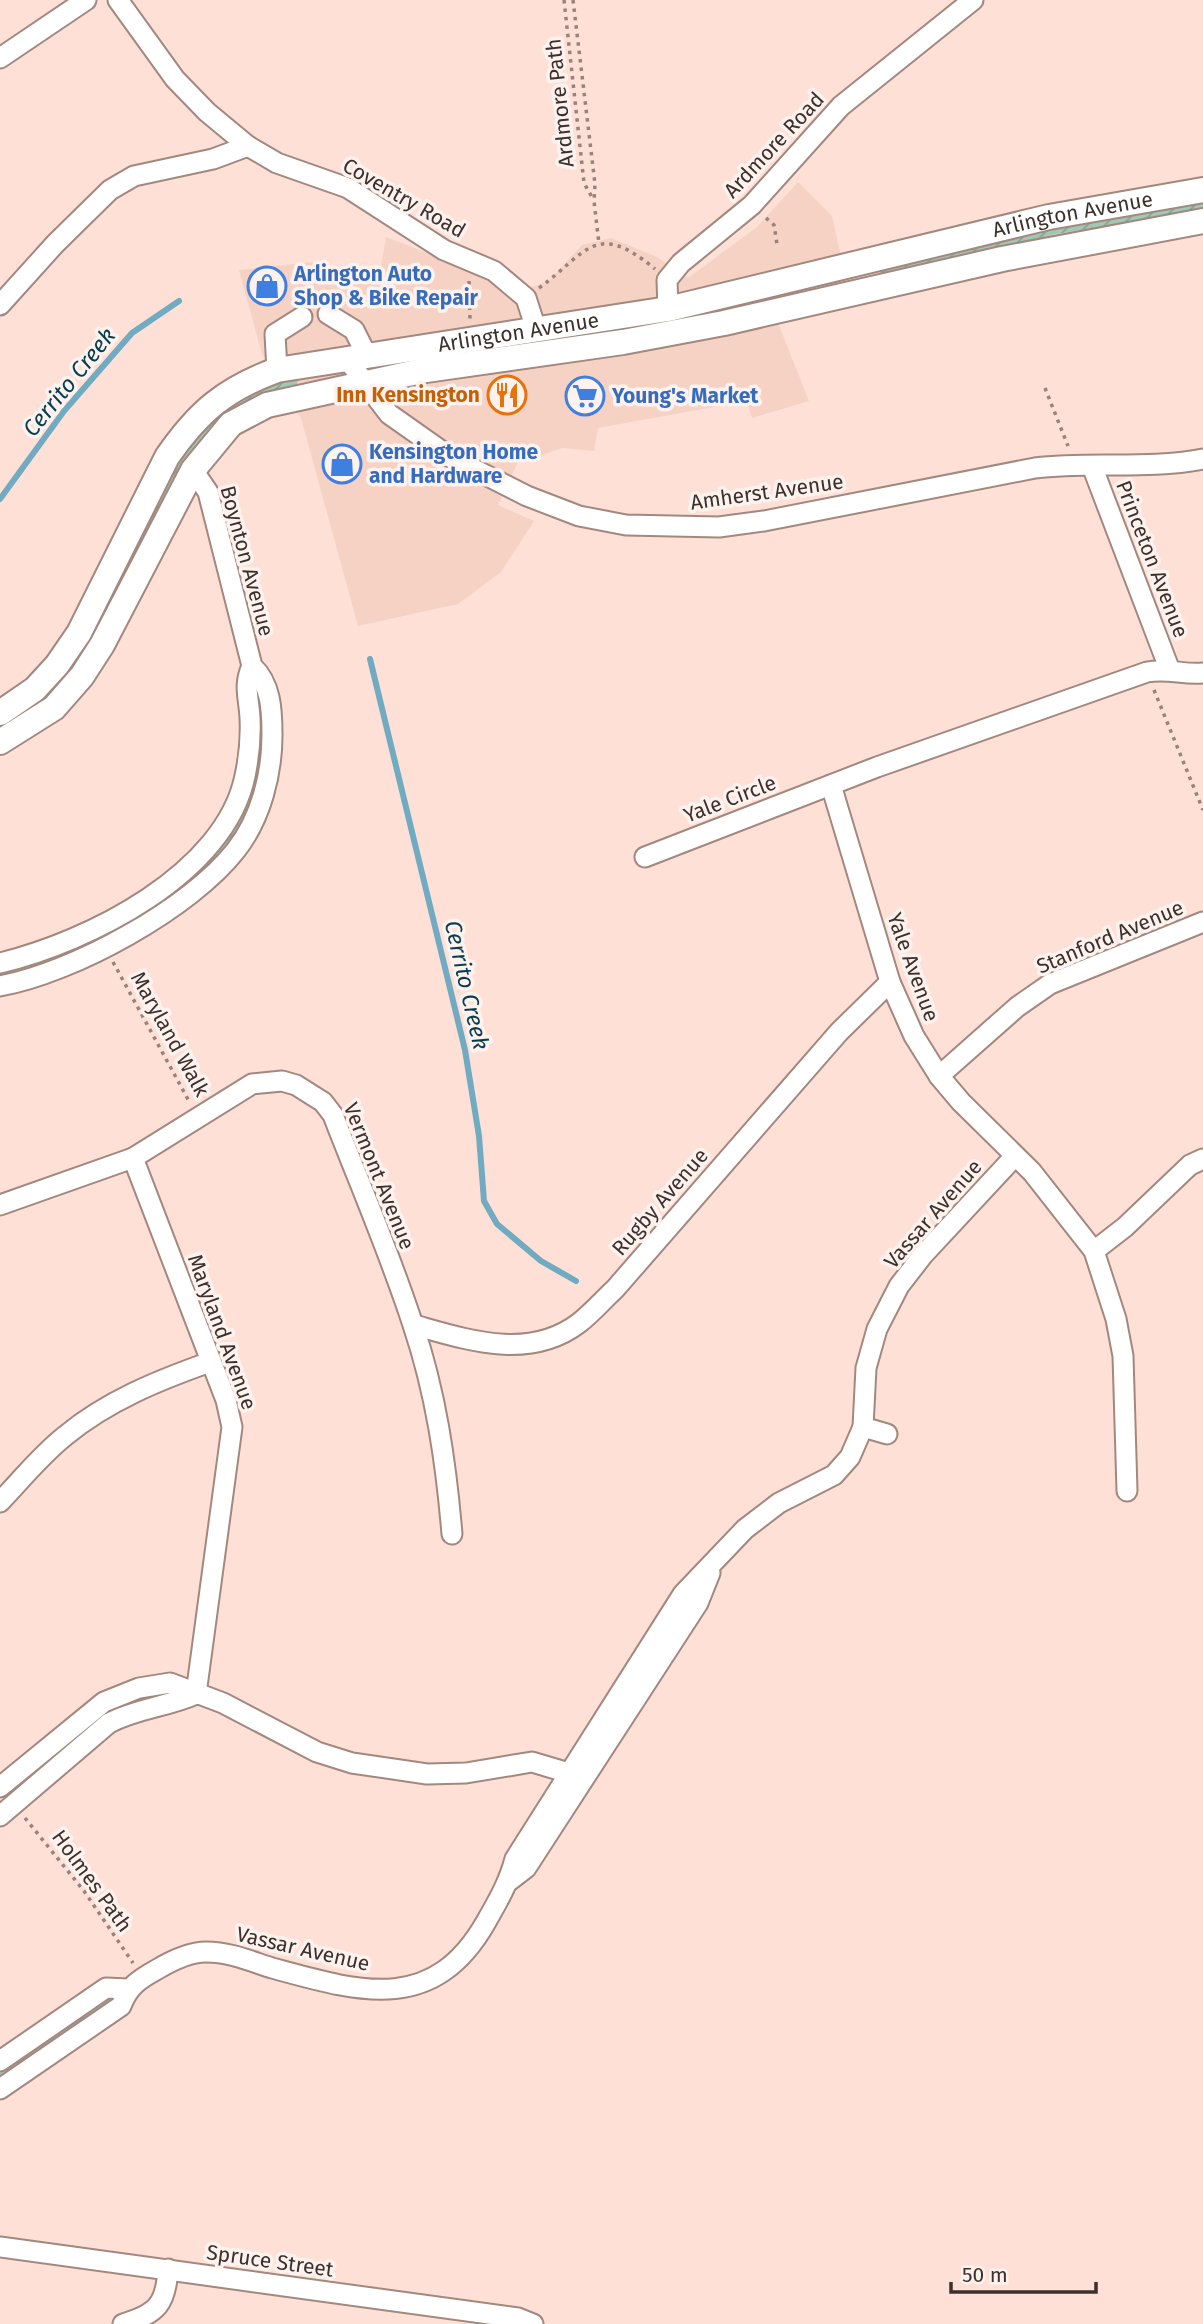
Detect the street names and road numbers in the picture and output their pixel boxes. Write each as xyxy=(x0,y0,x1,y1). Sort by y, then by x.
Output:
street label: Ardmore Path xyxy=(540,37,580,169)
street label: Ardmore Road xyxy=(718,87,830,203)
street label: Coventry Road xyxy=(338,152,470,244)
street label: Arlington Avenue xyxy=(990,186,1155,243)
street label: Arlington Avenue xyxy=(436,307,601,358)
street label: Amherst Avenue xyxy=(689,468,845,516)
street label: Princeton Avenue xyxy=(1110,477,1194,641)
street label: Boynton Avenue xyxy=(214,483,280,639)
street label: Yale Circle xyxy=(680,770,780,828)
street label: Stanford Avenue xyxy=(1033,894,1187,980)
street label: Yale Avenue xyxy=(881,909,945,1025)
street label: Maryland Walk xyxy=(125,967,215,1101)
street label: Vermont Avenue xyxy=(338,1099,420,1253)
street label: Rugby Avenue xyxy=(606,1143,714,1261)
street label: Vassar Avenue xyxy=(879,1154,987,1274)
street label: Maryland Avenue xyxy=(182,1251,262,1413)
street label: Holmes Path xyxy=(46,1825,138,1937)
street label: Vassar Avenue xyxy=(234,1921,372,1977)
street label: Spruce Street xyxy=(205,2239,336,2283)

